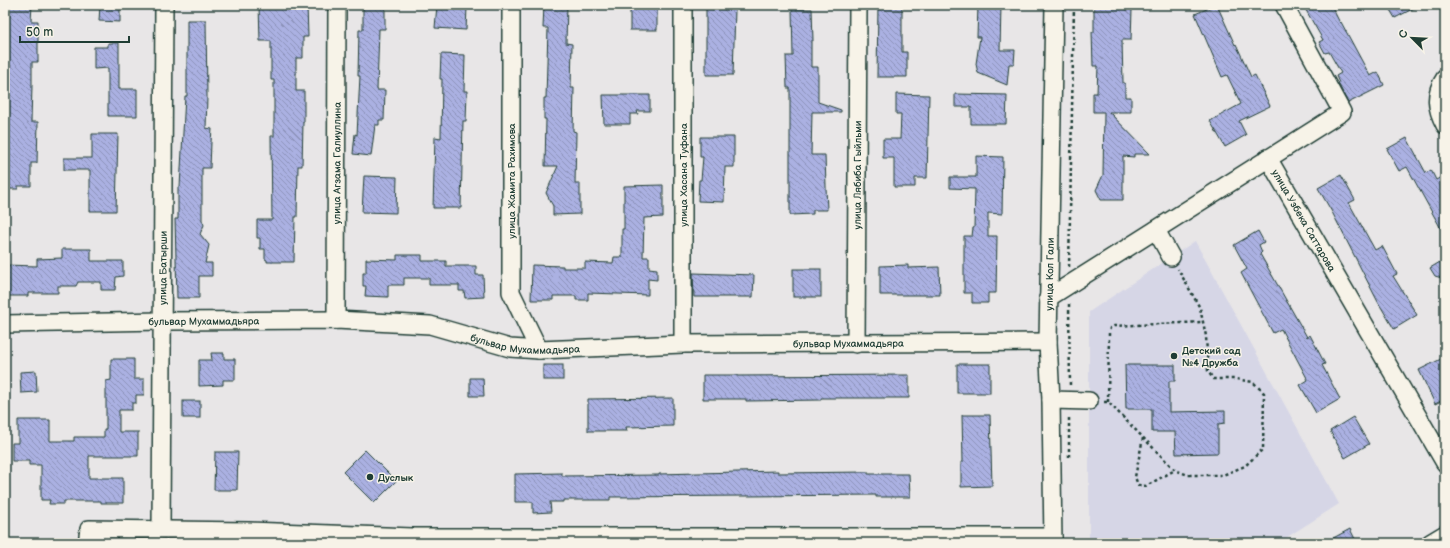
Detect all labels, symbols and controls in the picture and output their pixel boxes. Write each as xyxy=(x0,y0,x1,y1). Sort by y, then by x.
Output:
scale bar xyxy=(20,18,129,44)
north arrow xyxy=(1392,18,1432,58)
text: 50 m xyxy=(26,25,53,40)
text: С xyxy=(1396,28,1411,40)
street label: улица Агзама Галиуллина xyxy=(331,102,344,224)
street label: улица Лябиба Гыйльми xyxy=(852,121,864,229)
street label: улица Жамита Рахимова xyxy=(506,123,518,239)
street label: улица Хасана Туфана xyxy=(678,123,690,227)
street label: улица Узбека Саттарова xyxy=(1269,167,1338,274)
street label: улица Батырши xyxy=(157,231,170,305)
street label: улица Кол Гали xyxy=(1044,237,1057,311)
street label: бульвар Мухаммадьяра xyxy=(148,315,260,328)
street label: бульвар Мухаммадьяра xyxy=(469,332,580,357)
street label: бульвар Мухаммадьяра xyxy=(793,338,904,350)
place label: Детский сад №4 Дружба xyxy=(1182,345,1241,369)
marker: Детский сад №4 Дружба xyxy=(1169,351,1179,361)
marker: Дуслык xyxy=(365,472,375,482)
place label: Дуслык xyxy=(378,472,414,484)

